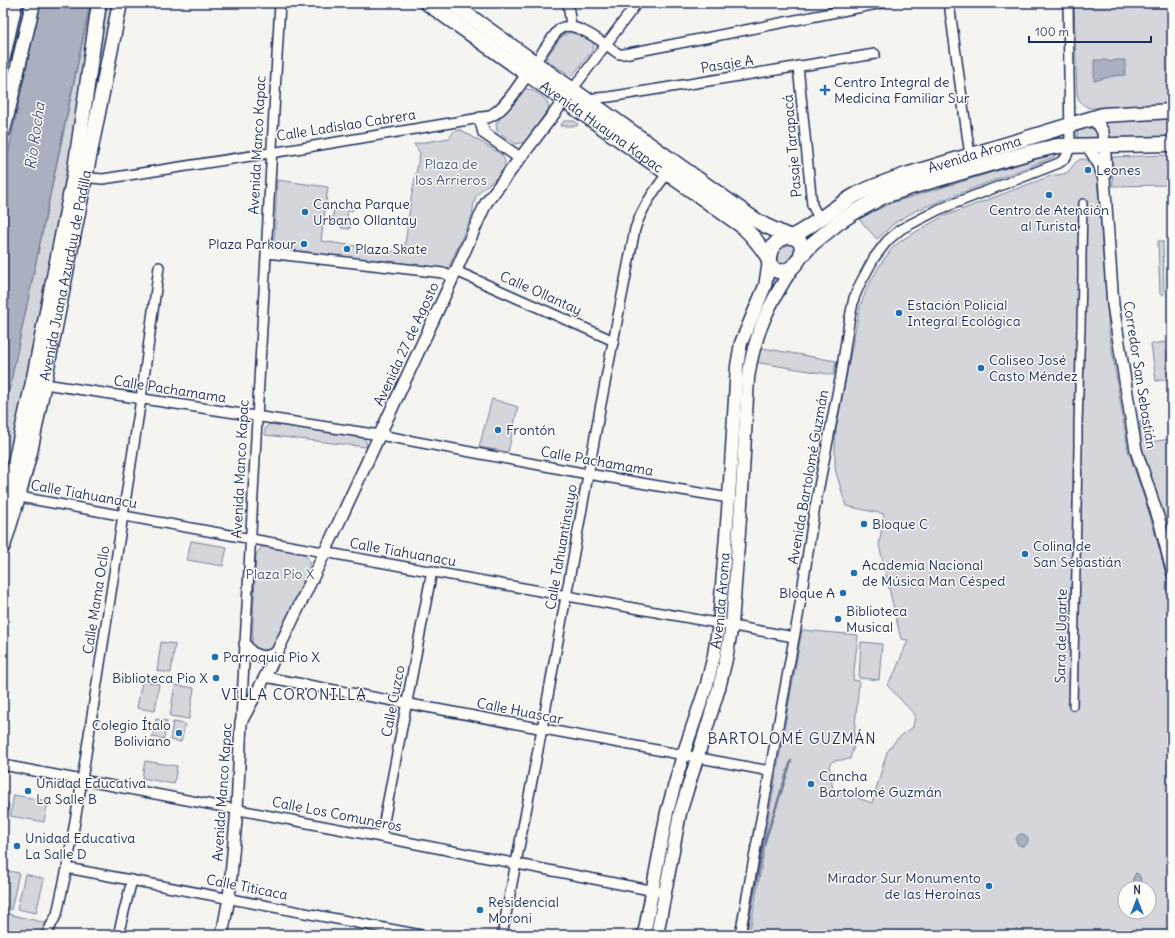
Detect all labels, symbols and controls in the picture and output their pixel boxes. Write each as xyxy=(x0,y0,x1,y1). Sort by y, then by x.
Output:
scale bar xyxy=(1029,18,1151,44)
text: 100 m xyxy=(1035,24,1069,39)
street label: Pasaje A xyxy=(699,51,755,77)
place label: Centro Integral de Medicina Familiar Sur xyxy=(834,73,970,107)
street label: Avenida Manco Kapac xyxy=(244,75,270,215)
street label: Avenida Huayna Kapac xyxy=(536,77,667,177)
marker: Centro Integral de Medicina Familiar Sur xyxy=(819,84,831,96)
street label: Pasaje Tarapacá xyxy=(779,94,805,198)
water label: Río Rocha xyxy=(20,100,49,171)
street label: Calle Ladislao Cabrera xyxy=(275,105,417,145)
street label: Avenida Aroma xyxy=(926,131,1023,177)
park label: Plaza de los Arrieros xyxy=(415,155,487,189)
place label: Leones xyxy=(1096,161,1141,179)
marker: Leones xyxy=(1083,165,1093,175)
street label: Avenida Juana Azurduy de Padilla xyxy=(35,168,95,382)
marker: Centro de Atención al Turista xyxy=(1044,190,1054,200)
place label: Cancha Parque Urbano Ollantay xyxy=(313,195,417,229)
place label: Centro de Atención al Turista xyxy=(989,201,1109,235)
marker: Cancha Parque Urbano Ollantay xyxy=(300,207,310,217)
place label: Plaza Parkour xyxy=(208,235,296,253)
marker: Plaza Parkour xyxy=(299,239,309,249)
place label: Plaza Skate xyxy=(355,240,427,258)
marker: Plaza Skate xyxy=(342,244,352,254)
street label: Calle Ollantay xyxy=(497,267,585,319)
street label: Avenida 27 de Agosto xyxy=(369,279,443,409)
place label: Estación Policial Integral Ecológica xyxy=(907,296,1021,330)
street label: Corredor San Sebastián xyxy=(1119,300,1161,450)
marker: Estación Policial Integral Ecológica xyxy=(894,308,904,318)
place label: Coliseo José Casto Méndez xyxy=(989,351,1078,385)
marker: Coliseo José Casto Méndez xyxy=(976,363,986,373)
street label: Calle Pachamama xyxy=(112,371,228,407)
street label: Avenida Bartolomé Guzmán xyxy=(784,388,832,566)
street label: Avenida Manco Kapac xyxy=(227,399,253,539)
place label: Frontón xyxy=(506,421,555,439)
marker: Frontón xyxy=(493,425,503,435)
street label: Calle Pachamama xyxy=(539,442,655,480)
street label: Calle Tiahuanacu xyxy=(29,476,139,512)
street label: Calle Tahuantinsuyo xyxy=(541,483,581,611)
place label: Bloque C xyxy=(872,515,928,533)
marker: Bloque C xyxy=(859,519,869,529)
street label: Calle Tiahuanacu xyxy=(348,534,458,570)
place label: Colina de San Sebastián xyxy=(1033,537,1122,571)
street label: Calle Mama Ocllo xyxy=(79,545,113,655)
marker: Colina de San Sebastián xyxy=(1020,549,1030,559)
street label: Avenida Aroma xyxy=(706,552,734,650)
place label: Academia Nacional de Música Man Césped xyxy=(862,556,1006,590)
park label: Plaza Pío X xyxy=(246,565,315,583)
marker: Academia Nacional de Música Man Césped xyxy=(849,568,859,578)
place label: Bloque A xyxy=(779,584,835,602)
marker: Bloque A xyxy=(838,588,848,598)
street label: Sara de Ugarte xyxy=(1051,588,1071,684)
place label: Biblioteca Musical xyxy=(846,602,907,636)
marker: Biblioteca Musical xyxy=(833,614,843,624)
place label: Parroquia Pio X xyxy=(223,648,320,666)
marker: Parroquia Pio X xyxy=(210,652,220,662)
street label: Calle Cuzco xyxy=(377,663,409,738)
place label: Biblioteca Pio X xyxy=(112,669,208,687)
marker: Biblioteca Pio X xyxy=(211,673,221,683)
district label: VILLA CORONILLA xyxy=(221,685,367,704)
street label: Calle Huascar xyxy=(475,694,565,728)
place label: Colegio Ítalo Boliviano xyxy=(92,716,171,750)
street label: Avenida Manco Kapac xyxy=(208,722,236,862)
marker: Colegio Ítalo Boliviano xyxy=(174,728,184,738)
district label: BARTOLOMÉ GUZMÁN xyxy=(707,729,877,748)
place label: Cancha Bartolomé Guzmán xyxy=(819,767,942,801)
place label: Unidad Educativa La Salle B xyxy=(36,774,146,808)
marker: Cancha Bartolomé Guzmán xyxy=(806,779,816,789)
marker: Unidad Educativa La Salle B xyxy=(23,786,33,796)
street label: Calle Los Comuneros xyxy=(270,793,404,835)
place label: Unidad Educativa La Salle D xyxy=(25,829,135,863)
marker: Unidad Educativa La Salle D xyxy=(12,841,22,851)
place label: Mirador Sur Monumento de las Heroínas xyxy=(827,869,981,903)
street label: Calle Titicaca xyxy=(205,870,289,904)
north arrow xyxy=(1117,880,1157,920)
marker: Mirador Sur Monumento de las Heroínas xyxy=(984,881,994,891)
text: N xyxy=(1133,883,1141,897)
place label: Residencial Moroni xyxy=(488,893,559,927)
marker: Residencial Moroni xyxy=(475,905,485,915)

